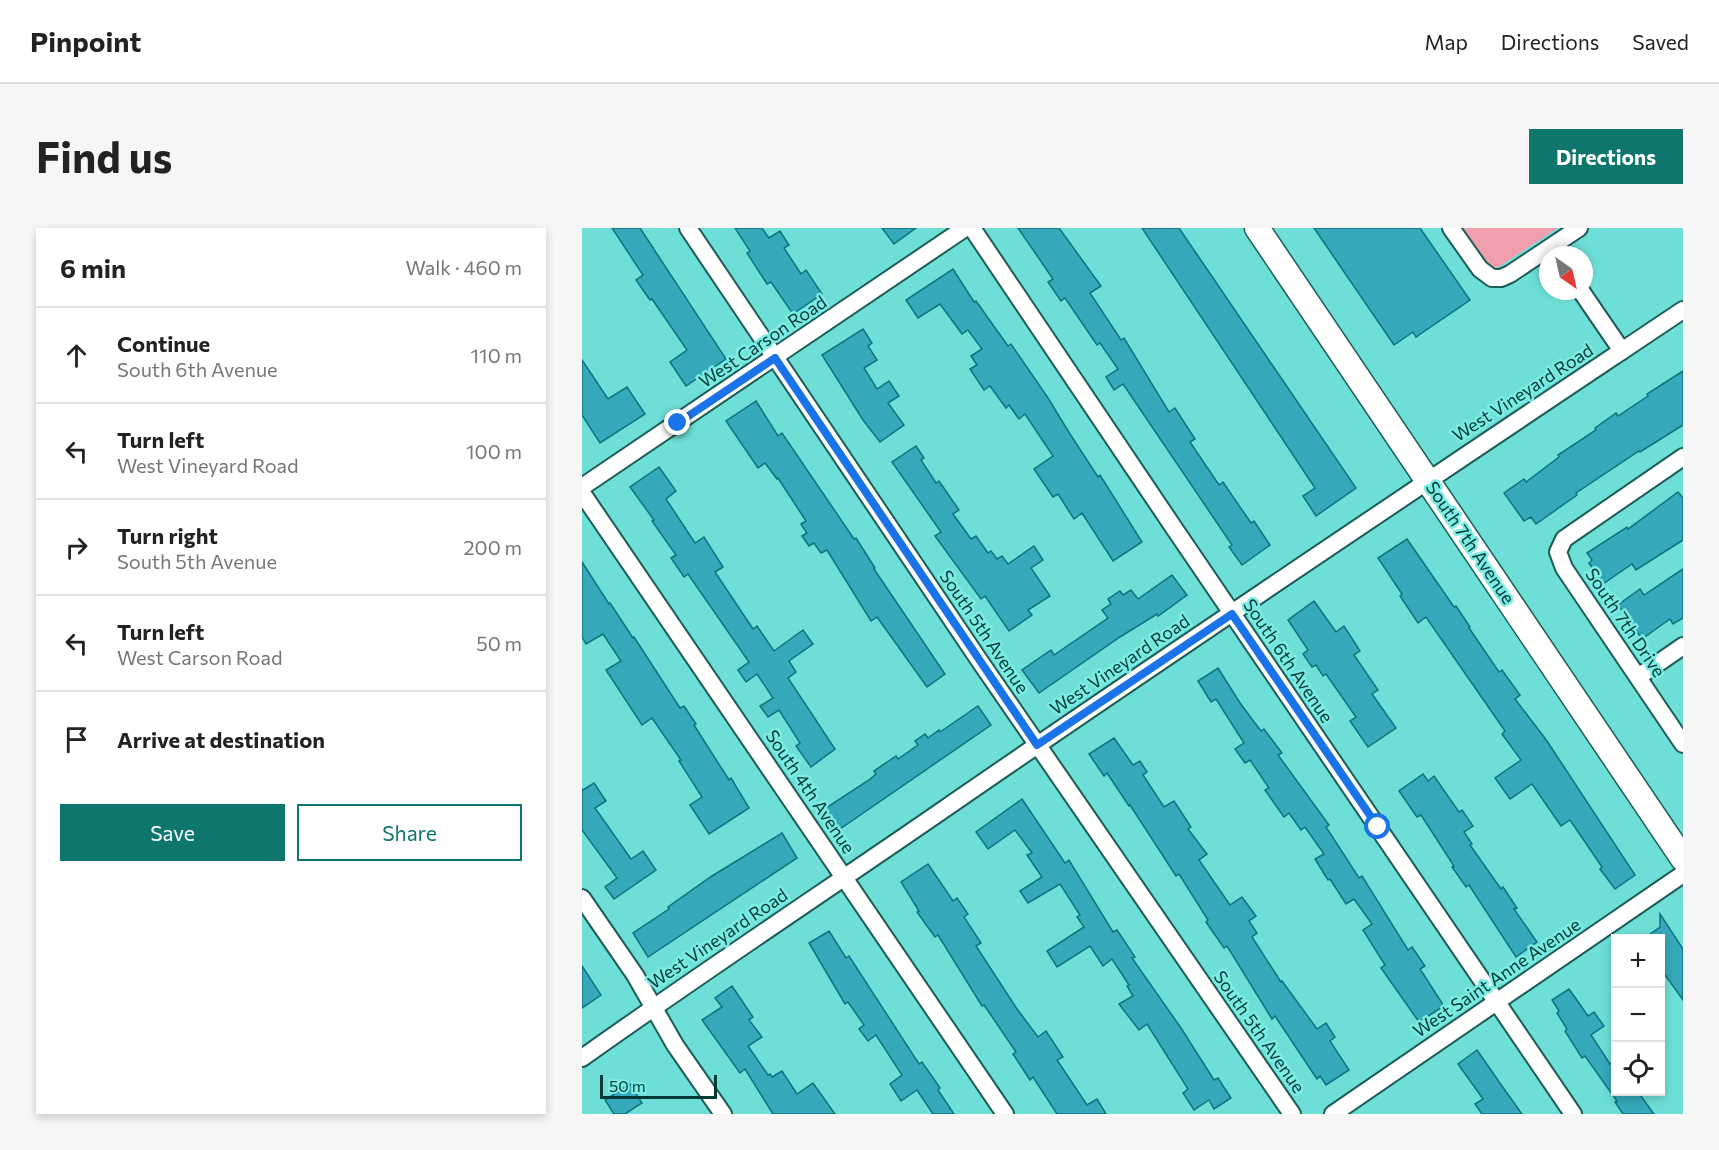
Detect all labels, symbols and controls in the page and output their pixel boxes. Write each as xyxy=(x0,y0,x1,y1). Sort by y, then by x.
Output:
text: Pinpoint xyxy=(30,24,141,58)
text: Map xyxy=(1425,29,1468,54)
text: Directions xyxy=(1501,29,1599,54)
text: Saved xyxy=(1632,29,1689,54)
button: Directions xyxy=(1529,129,1683,184)
text: Find us xyxy=(36,130,172,182)
north arrow xyxy=(1539,246,1593,300)
text: 6 min xyxy=(60,252,126,283)
text: Walk · 460 m xyxy=(405,255,522,279)
street label: West Carson Road xyxy=(695,290,830,392)
text: Continue xyxy=(117,330,210,357)
street label: West Vineyard Road xyxy=(1448,338,1597,446)
icon: ahead xyxy=(60,339,93,372)
text: 110 m xyxy=(471,343,522,367)
text: South 6th Avenue xyxy=(117,357,278,381)
route end xyxy=(664,409,690,435)
text: Turn left xyxy=(117,426,204,453)
icon: left xyxy=(60,435,93,468)
text: 100 m xyxy=(466,439,522,463)
text: West Vineyard Road xyxy=(117,453,299,477)
street label: South 7th Avenue xyxy=(1422,477,1520,608)
text: Turn right xyxy=(117,522,218,549)
icon: right xyxy=(60,531,93,564)
text: 200 m xyxy=(464,535,522,559)
text: South 5th Avenue xyxy=(117,549,277,573)
street label: South 7th Drive xyxy=(1581,564,1670,681)
street label: South 5th Avenue xyxy=(935,566,1034,697)
street label: South 6th Avenue xyxy=(1239,594,1338,727)
street label: West Vineyard Road xyxy=(1046,609,1193,719)
text: Turn left xyxy=(117,618,204,645)
icon: left xyxy=(60,627,93,660)
text: 50 m xyxy=(476,631,522,655)
text: West Carson Road xyxy=(117,645,282,669)
icon: arrive xyxy=(60,723,93,756)
street label: South 4th Avenue xyxy=(761,725,860,857)
text: Arrive at destination xyxy=(117,726,325,753)
button: Save xyxy=(60,804,285,861)
button: Share xyxy=(297,804,522,861)
route start xyxy=(1364,813,1390,839)
street label: West Vineyard Road xyxy=(644,883,791,993)
street label: West Saint Anne Avenue xyxy=(1409,913,1584,1041)
map controls xyxy=(1611,934,1665,1096)
button: + xyxy=(1611,934,1665,988)
street label: South 5th Avenue xyxy=(1210,966,1310,1097)
button: − xyxy=(1611,988,1665,1042)
button: locate xyxy=(1611,1042,1665,1096)
scale bar xyxy=(600,1072,717,1100)
text: 50 m xyxy=(609,1076,646,1095)

